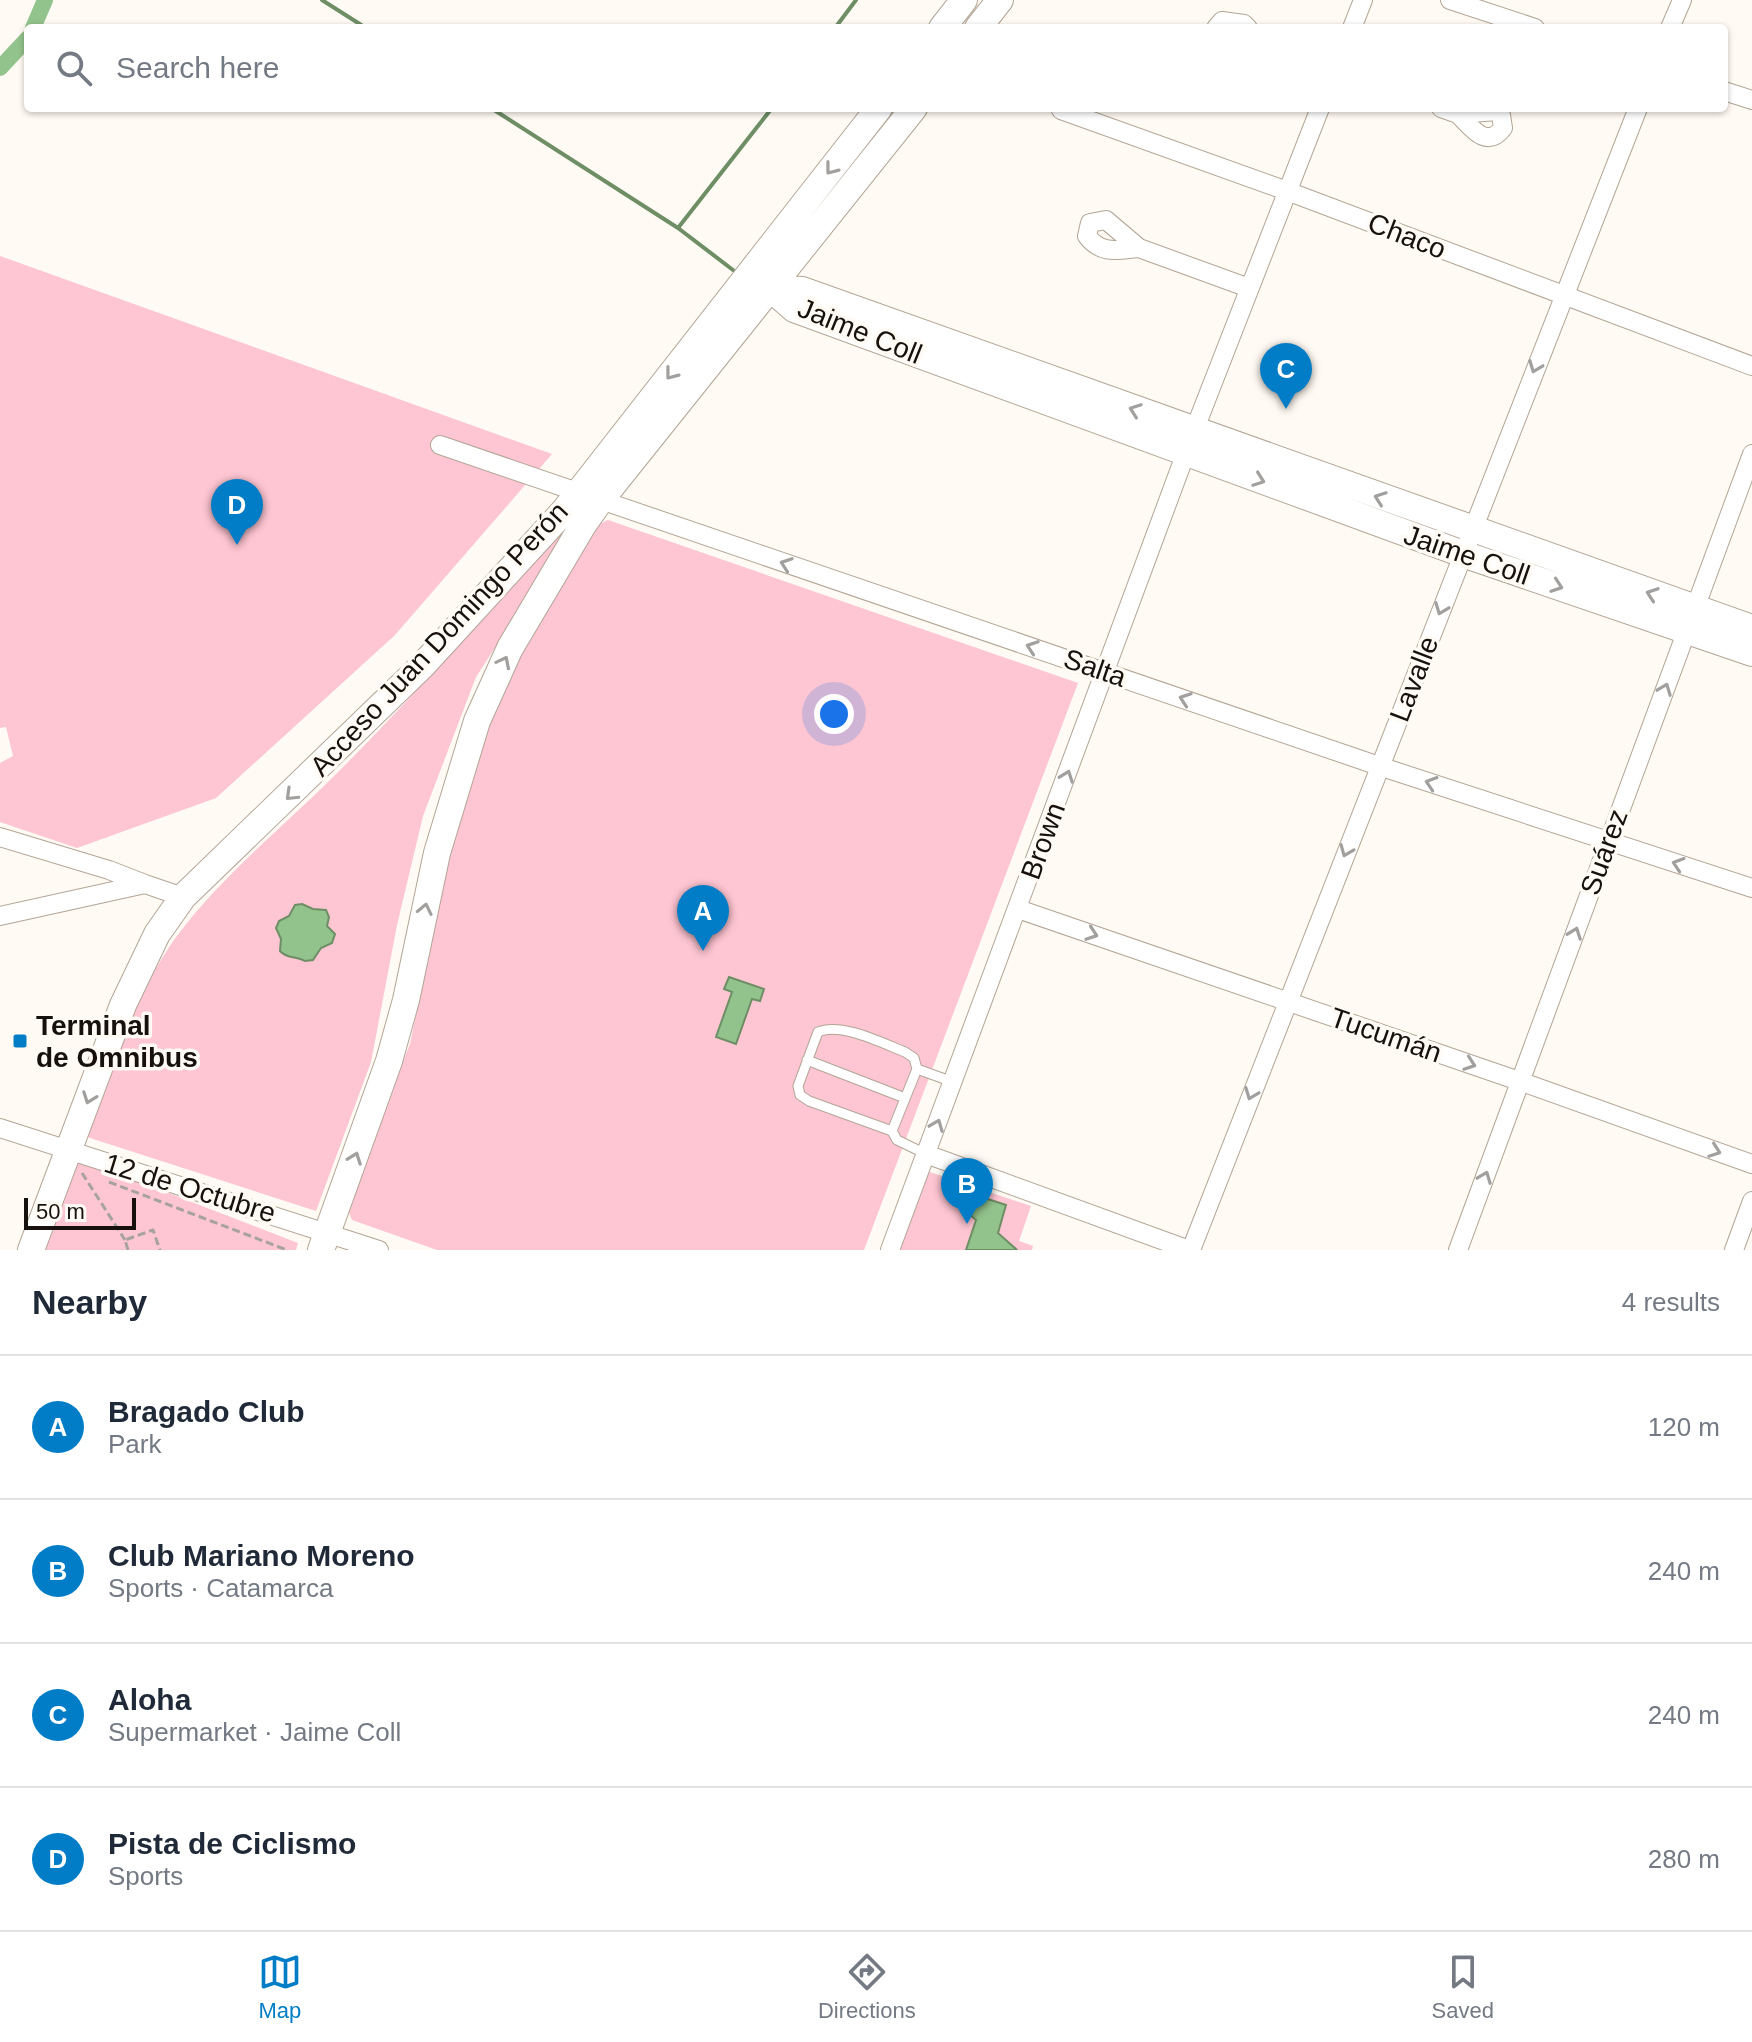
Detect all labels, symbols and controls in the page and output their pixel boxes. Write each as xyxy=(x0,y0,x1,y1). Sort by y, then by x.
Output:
search box xyxy=(24,24,1728,112)
icon: search xyxy=(52,46,96,90)
text: Search here xyxy=(116,51,279,84)
one-way arrow xyxy=(827,160,841,175)
street label: Chaco xyxy=(1364,207,1450,265)
street label: Jaime Coll xyxy=(794,292,926,370)
pin: C xyxy=(1260,343,1312,409)
one-way arrow xyxy=(1528,359,1545,373)
one-way arrow xyxy=(666,365,680,380)
one-way arrow xyxy=(1129,403,1143,420)
one-way arrow xyxy=(1251,470,1265,487)
pin: D xyxy=(211,479,263,545)
one-way arrow xyxy=(1374,491,1388,507)
street label: Acceso Juan Domingo Perón xyxy=(304,496,574,782)
street label: Jaime Coll xyxy=(1400,519,1534,591)
one-way arrow xyxy=(780,558,794,574)
one-way arrow xyxy=(1549,577,1563,593)
one-way arrow xyxy=(1645,587,1659,604)
one-way arrow xyxy=(1434,601,1451,615)
street label: Lavalle xyxy=(1384,632,1444,726)
one-way arrow xyxy=(1026,640,1040,656)
street label: Salta xyxy=(1060,643,1131,693)
one-way arrow xyxy=(494,655,509,670)
one-way arrow xyxy=(1655,683,1672,697)
one-way arrow xyxy=(1179,692,1193,709)
your location xyxy=(814,694,854,734)
one-way arrow xyxy=(1058,770,1074,784)
one-way arrow xyxy=(1424,777,1438,793)
one-way arrow xyxy=(286,786,300,800)
street label: Brown xyxy=(1015,798,1071,884)
street label: Suárez xyxy=(1574,805,1634,899)
one-way arrow xyxy=(1339,843,1355,857)
one-way arrow xyxy=(1671,858,1685,874)
pin: A xyxy=(677,885,729,951)
one-way arrow xyxy=(416,902,433,916)
one-way arrow xyxy=(1084,925,1098,941)
one-way arrow xyxy=(1565,927,1582,941)
street label: Tucumán xyxy=(1326,1002,1446,1068)
place label: Terminal de Omnibus xyxy=(36,1010,198,1073)
marker: Terminal de Omnibus xyxy=(11,1032,29,1050)
one-way arrow xyxy=(1463,1054,1477,1070)
one-way arrow xyxy=(1244,1086,1261,1100)
one-way arrow xyxy=(82,1091,99,1105)
one-way arrow xyxy=(927,1118,944,1132)
one-way arrow xyxy=(1708,1141,1722,1157)
street label: 12 de Octubre xyxy=(101,1147,279,1229)
one-way arrow xyxy=(345,1152,361,1166)
pin: B xyxy=(941,1158,993,1224)
one-way arrow xyxy=(1475,1171,1492,1185)
scale bar xyxy=(24,1194,136,1230)
text: 50 m xyxy=(36,1199,85,1224)
text: Nearby xyxy=(32,1283,147,1321)
text: 4 results xyxy=(1622,1287,1720,1317)
text: Bragado Club xyxy=(108,1395,305,1428)
text: A xyxy=(49,1412,67,1442)
text: 120 m xyxy=(1648,1412,1720,1442)
text: Park xyxy=(108,1429,161,1459)
text: Club Mariano Moreno xyxy=(108,1539,415,1572)
text: B xyxy=(49,1556,67,1586)
text: 240 m xyxy=(1648,1556,1720,1586)
text: Sports · Catamarca xyxy=(108,1573,333,1603)
text: Aloha xyxy=(108,1683,191,1716)
text: C xyxy=(49,1700,67,1730)
text: 240 m xyxy=(1648,1700,1720,1730)
text: Supermarket · Jaime Coll xyxy=(108,1717,401,1747)
text: Pista de Ciclismo xyxy=(108,1827,356,1860)
text: D xyxy=(49,1844,67,1874)
text: 280 m xyxy=(1648,1844,1720,1874)
text: Sports xyxy=(108,1861,183,1891)
tab: Map xyxy=(258,1950,302,2024)
tab: Directions xyxy=(818,1950,916,2024)
tab: Saved xyxy=(1432,1950,1494,2024)

